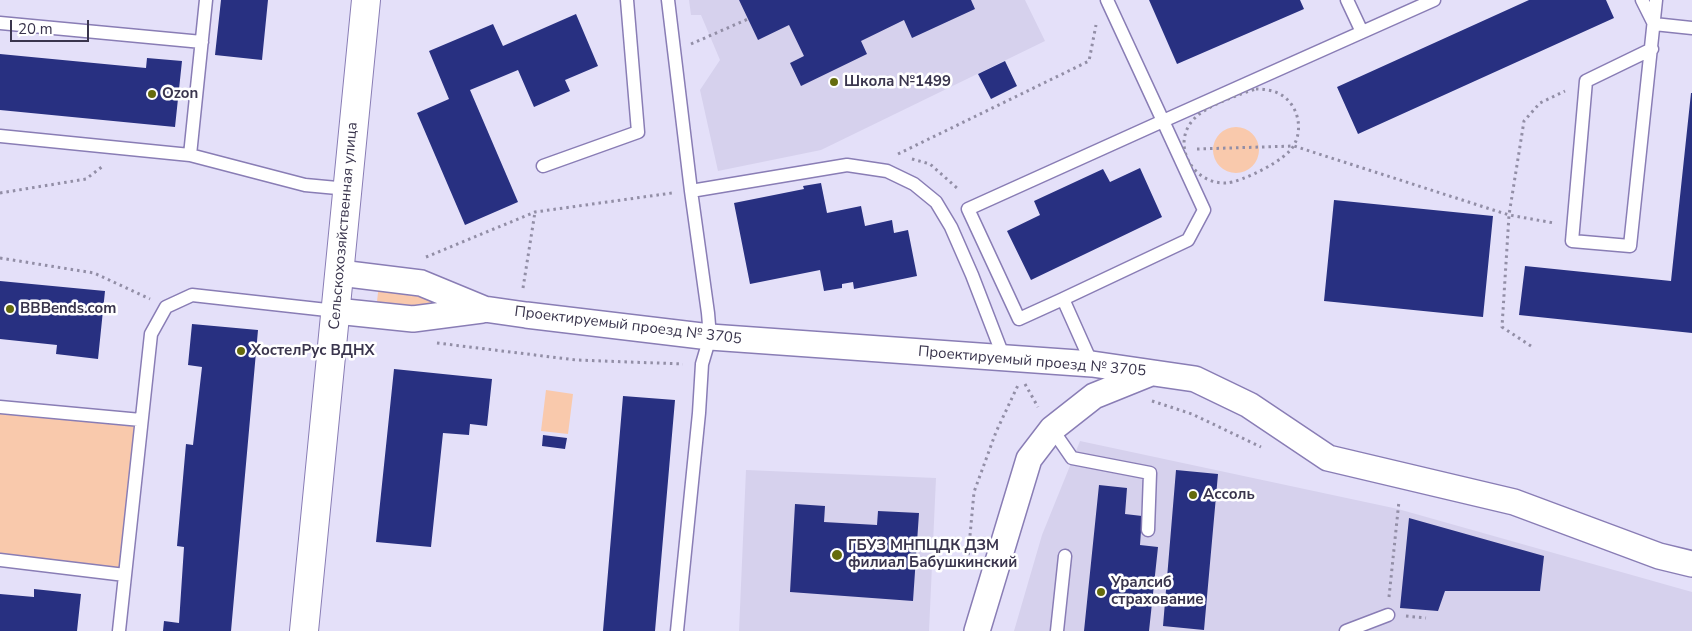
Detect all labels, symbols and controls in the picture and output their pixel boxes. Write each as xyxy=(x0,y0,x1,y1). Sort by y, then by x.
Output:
scale bar xyxy=(12,10,91,42)
text: 20 m xyxy=(18,19,53,39)
place label: Школа №1499 xyxy=(844,73,951,91)
marker: Школа №1499 xyxy=(828,76,840,88)
place label: Ozon xyxy=(162,85,198,103)
marker: Ozon xyxy=(146,88,158,100)
street label: Сельскохозяйственная улица xyxy=(326,121,362,331)
place label: BBBends.com xyxy=(20,300,116,318)
marker: BBBends.com xyxy=(4,303,16,315)
street label: Проектируемый проезд № 3705 xyxy=(513,303,743,349)
place label: ХостелРус ВДНХ xyxy=(251,342,375,360)
street label: Проектируемый проезд № 3705 xyxy=(917,343,1147,381)
marker: ХостелРус ВДНХ xyxy=(235,345,247,357)
place label: Ассоль xyxy=(1203,486,1255,504)
marker: Ассоль xyxy=(1187,489,1199,501)
place label: ГБУЗ МНПЦДК ДЗМ филиал Бабушкинский xyxy=(848,537,1017,572)
marker: ГБУЗ МНПЦДК ДЗМ филиал Бабушкинский xyxy=(830,548,844,562)
place label: Уралсиб страхование xyxy=(1111,574,1204,609)
marker: Уралсиб страхование xyxy=(1095,586,1107,598)

